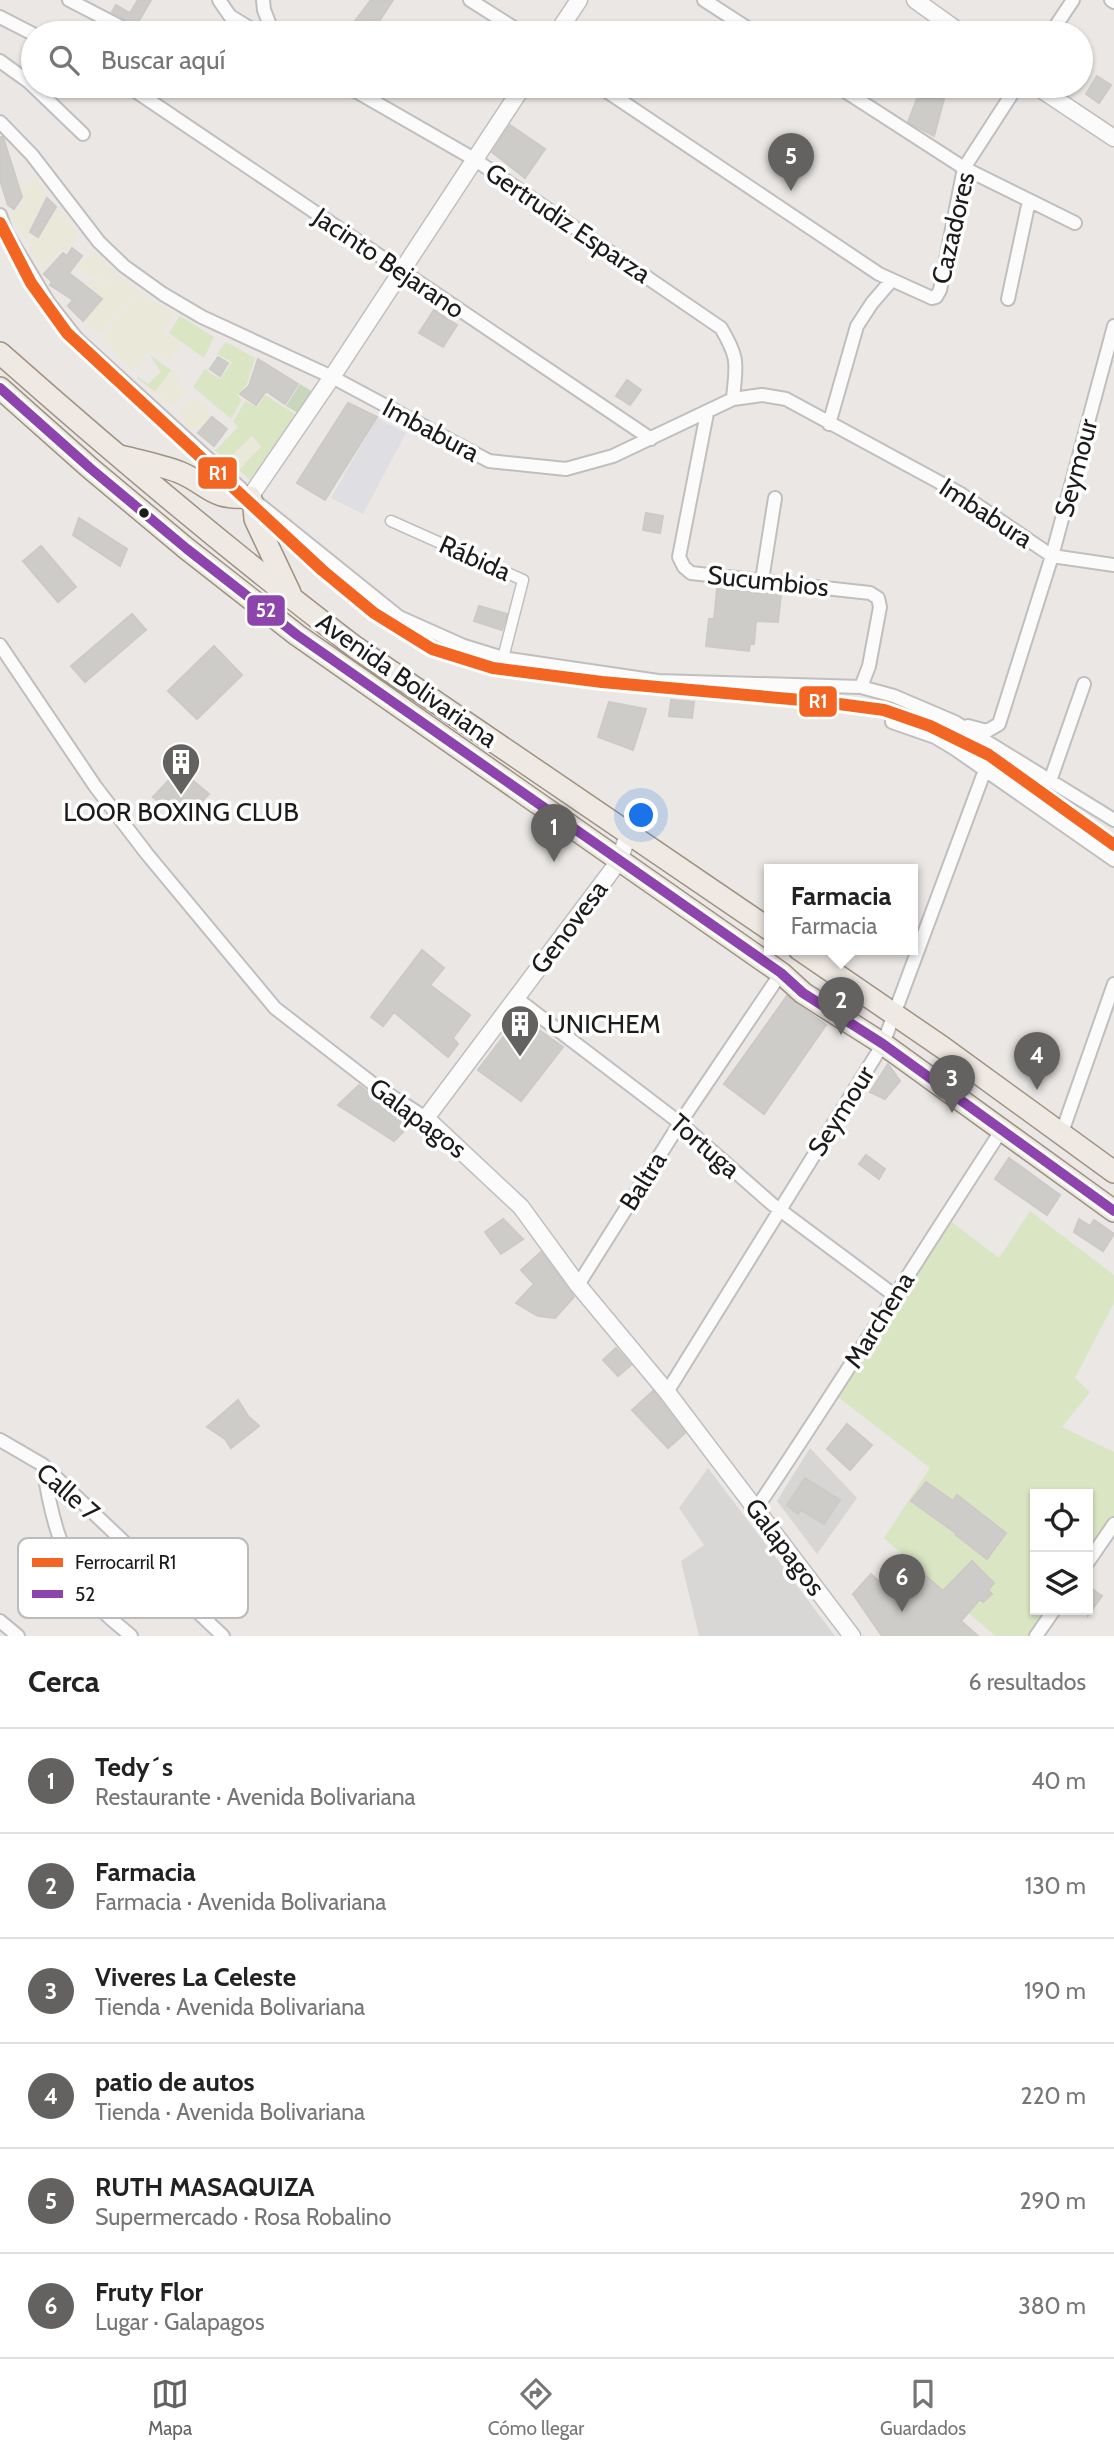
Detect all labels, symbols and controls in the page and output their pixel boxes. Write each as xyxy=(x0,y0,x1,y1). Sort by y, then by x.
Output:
search box xyxy=(21,21,1093,98)
icon: search xyxy=(45,41,83,79)
text: Buscar aquí xyxy=(101,44,225,76)
pin: 5 xyxy=(768,133,814,191)
street label: Gertrudiz Esparza xyxy=(479,156,657,290)
street label: Cazadores xyxy=(925,169,981,287)
street label: Jacinto Bejarano xyxy=(306,200,471,325)
street label: Imbabura xyxy=(377,391,485,469)
street label: Seymour xyxy=(1048,415,1105,521)
line badge: R1 xyxy=(197,456,238,490)
text: R1 xyxy=(209,462,227,485)
street label: Imbabura xyxy=(933,471,1039,555)
unlabelled marker xyxy=(137,506,151,520)
street label: Rábida xyxy=(434,528,516,588)
street label: Sucumbios xyxy=(706,559,831,603)
line badge: 52 xyxy=(246,594,286,627)
text: 52 xyxy=(256,599,276,622)
street label: Avenida Bolivariana xyxy=(310,606,504,755)
line badge: R1 xyxy=(798,685,838,718)
text: R1 xyxy=(809,690,827,713)
building icon: LOOR BOXING CLUB xyxy=(160,741,202,796)
place label: LOOR BOXING CLUB xyxy=(63,796,299,828)
your location xyxy=(624,798,658,832)
pin: 1 xyxy=(531,804,577,862)
popup xyxy=(764,864,918,955)
street label: Genovesa xyxy=(524,874,615,980)
text: Farmacia xyxy=(791,880,891,912)
text: Farmacia xyxy=(791,912,877,940)
pin: 2 xyxy=(818,977,864,1035)
building icon: UNICHEM xyxy=(499,1003,541,1058)
place label: UNICHEM xyxy=(547,1008,661,1040)
pin: 4 xyxy=(1014,1032,1060,1090)
pin: 3 xyxy=(929,1055,975,1113)
street label: Seymour xyxy=(801,1059,882,1162)
street label: Galapagos xyxy=(363,1071,473,1165)
street label: Tortuga xyxy=(664,1107,747,1185)
street label: Baltra xyxy=(613,1145,674,1216)
street label: Marchena xyxy=(837,1265,921,1374)
street label: Calle 7 xyxy=(30,1456,106,1528)
map controls xyxy=(1030,1489,1093,1615)
button: locate xyxy=(1030,1489,1093,1552)
street label: Galapagos xyxy=(738,1492,832,1602)
legend xyxy=(18,1538,248,1618)
text: Ferrocarril R1 xyxy=(75,1551,176,1574)
button: layers xyxy=(1030,1552,1093,1615)
pin: 6 xyxy=(879,1554,925,1612)
text: 52 xyxy=(75,1583,95,1606)
text: Cerca xyxy=(28,1663,100,1700)
text: 6 resultados xyxy=(968,1668,1086,1696)
text: Tedy´s xyxy=(95,1751,173,1783)
text: 1 xyxy=(47,1767,55,1795)
text: 40 m xyxy=(1031,1767,1086,1795)
text: Restaurante · Avenida Bolivariana xyxy=(95,1783,416,1811)
text: Farmacia xyxy=(95,1856,196,1888)
text: 2 xyxy=(45,1872,57,1900)
text: 130 m xyxy=(1025,1872,1086,1900)
text: Farmacia · Avenida Bolivariana xyxy=(95,1888,386,1916)
text: Viveres La Celeste xyxy=(95,1961,296,1993)
text: 3 xyxy=(45,1977,57,2005)
text: 190 m xyxy=(1024,1977,1086,2005)
text: Tienda · Avenida Bolivariana xyxy=(95,1993,365,2021)
text: patio de autos xyxy=(95,2066,255,2098)
text: 4 xyxy=(44,2082,58,2110)
text: 220 m xyxy=(1020,2082,1086,2110)
text: Tienda · Avenida Bolivariana xyxy=(95,2098,365,2126)
text: RUTH MASAQUIZA xyxy=(95,2171,314,2203)
text: 5 xyxy=(45,2187,57,2215)
text: 290 m xyxy=(1019,2187,1086,2215)
text: Supermercado · Rosa Robalino xyxy=(95,2203,391,2231)
text: Fruty Flor xyxy=(95,2276,203,2308)
text: 6 xyxy=(45,2292,57,2320)
text: 380 m xyxy=(1018,2292,1086,2320)
text: Lugar · Galapagos xyxy=(95,2308,264,2336)
tab: Mapa xyxy=(148,2375,192,2440)
tab: Cómo llegar xyxy=(488,2375,584,2440)
tab: Guardados xyxy=(880,2375,966,2440)

